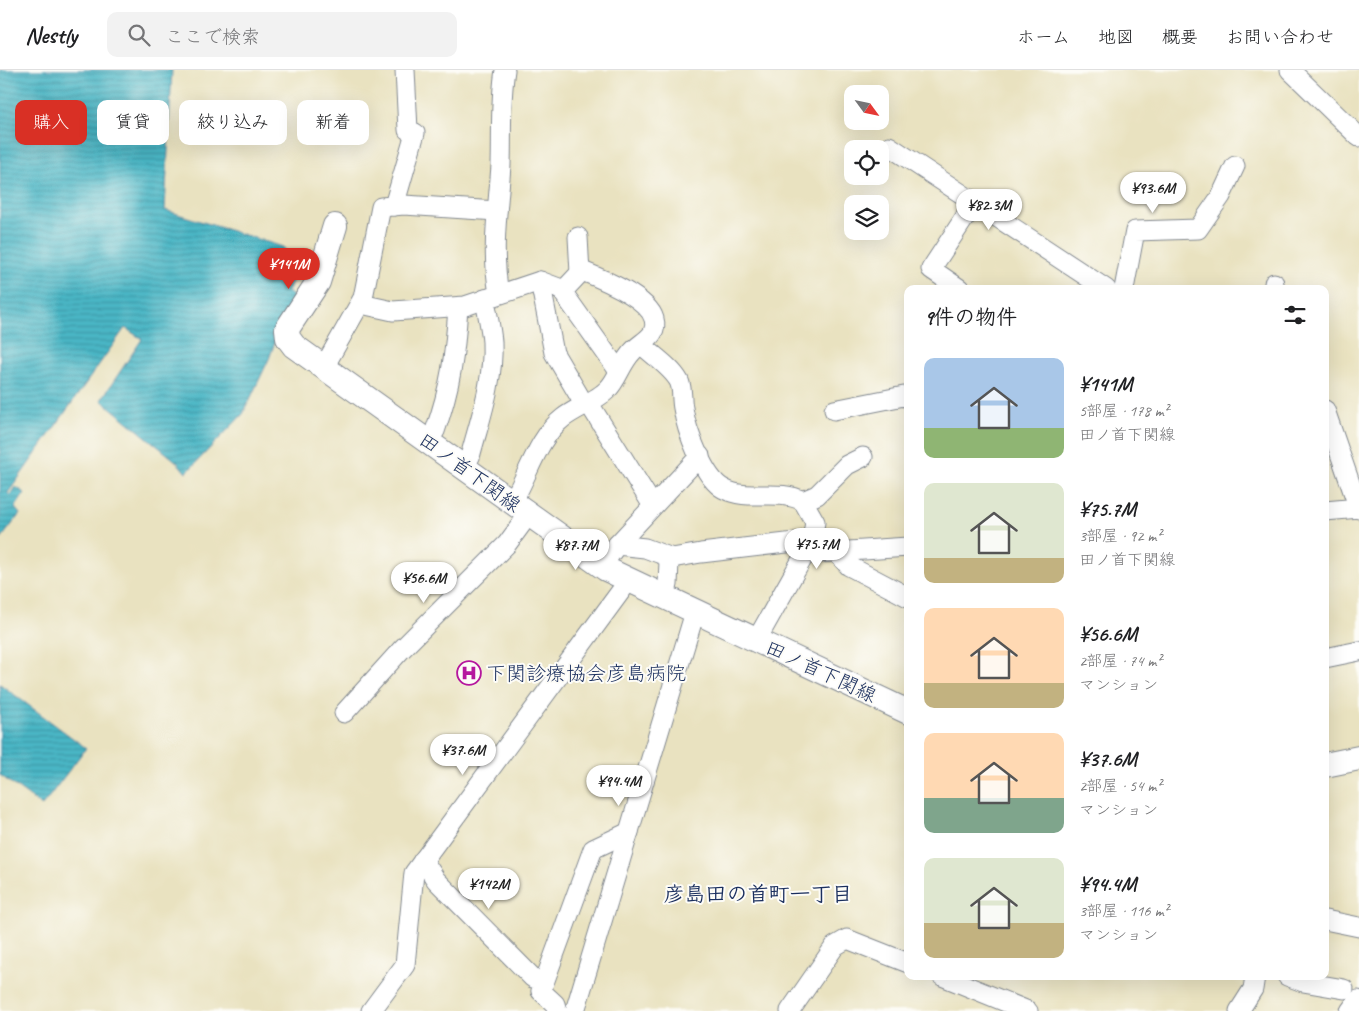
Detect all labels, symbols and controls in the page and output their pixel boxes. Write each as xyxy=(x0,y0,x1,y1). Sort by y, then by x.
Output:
search box xyxy=(107,12,457,57)
text: Nestly xyxy=(25,20,77,50)
icon: search xyxy=(125,21,153,49)
text: ここで検索 xyxy=(165,25,260,49)
text: ホーム xyxy=(1017,26,1070,48)
text: 地図 xyxy=(1098,26,1134,48)
text: 概要 xyxy=(1162,26,1198,48)
text: お問い合わせ xyxy=(1226,26,1334,48)
north arrow xyxy=(844,85,889,130)
map controls xyxy=(844,85,889,240)
chip: 購入 xyxy=(15,100,87,145)
chip: 賃貸 xyxy=(97,100,169,145)
chip: 絞り込み xyxy=(179,100,287,145)
chip: 新着 xyxy=(297,100,369,145)
button: locate xyxy=(844,140,889,185)
pin: ¥93.6M xyxy=(1112,172,1194,214)
text: ¥93.6M xyxy=(1131,178,1175,198)
pin: ¥82.3M xyxy=(948,189,1030,231)
button: layers xyxy=(844,195,889,240)
text: ¥82.3M xyxy=(967,195,1011,215)
pin: ¥141M xyxy=(254,248,324,290)
text: ¥141M xyxy=(269,254,309,274)
icon: filters xyxy=(1281,301,1309,329)
text: 9件の物件 xyxy=(924,304,1017,330)
text: ¥141M xyxy=(1079,371,1132,397)
icon: home xyxy=(964,378,1024,438)
text: 5部屋 · 178 m² xyxy=(1079,401,1169,421)
text: 田ノ首下関線 xyxy=(1079,425,1175,445)
street label: 田ノ首下関線 xyxy=(414,427,526,518)
text: ¥75.7M xyxy=(1079,496,1136,522)
icon: home xyxy=(964,503,1024,563)
text: 3部屋 · 92 m² xyxy=(1079,526,1161,546)
pin: ¥87.7M xyxy=(535,528,617,571)
pin: ¥75.7M xyxy=(776,528,858,570)
text: ¥75.7M xyxy=(795,534,839,554)
text: ¥87.7M xyxy=(554,535,598,555)
text: 田ノ首下関線 xyxy=(1079,550,1175,570)
pin: ¥56.6M xyxy=(383,562,465,604)
text: ¥56.6M xyxy=(402,568,446,588)
text: ¥56.6M xyxy=(1079,621,1137,647)
icon: home xyxy=(964,628,1024,688)
street label: 田ノ首下関線 xyxy=(761,635,880,708)
text: 2部屋 · 74 m² xyxy=(1079,651,1161,671)
hospital icon: 下関診療協会彦島病院 xyxy=(456,660,482,686)
place label: 下関診療協会彦島病院 xyxy=(486,661,686,686)
text: マンション xyxy=(1079,675,1158,695)
pin: ¥37.6M xyxy=(422,734,504,776)
text: ¥37.6M xyxy=(441,740,485,760)
text: ¥37.6M xyxy=(1079,746,1137,772)
icon: home xyxy=(964,753,1024,813)
pin: ¥94.4M xyxy=(578,764,660,807)
text: ¥94.4M xyxy=(597,771,641,791)
text: 2部屋 · 54 m² xyxy=(1079,776,1161,796)
text: マンション xyxy=(1079,800,1158,820)
pin: ¥142M xyxy=(454,868,524,910)
text: ¥94.4M xyxy=(1079,871,1136,897)
text: ¥142M xyxy=(469,874,509,894)
icon: home xyxy=(964,878,1024,938)
district label: 彦島田の首町一丁目 xyxy=(664,881,853,907)
text: 3部屋 · 116 m² xyxy=(1079,901,1169,921)
text: マンション xyxy=(1079,925,1158,945)

